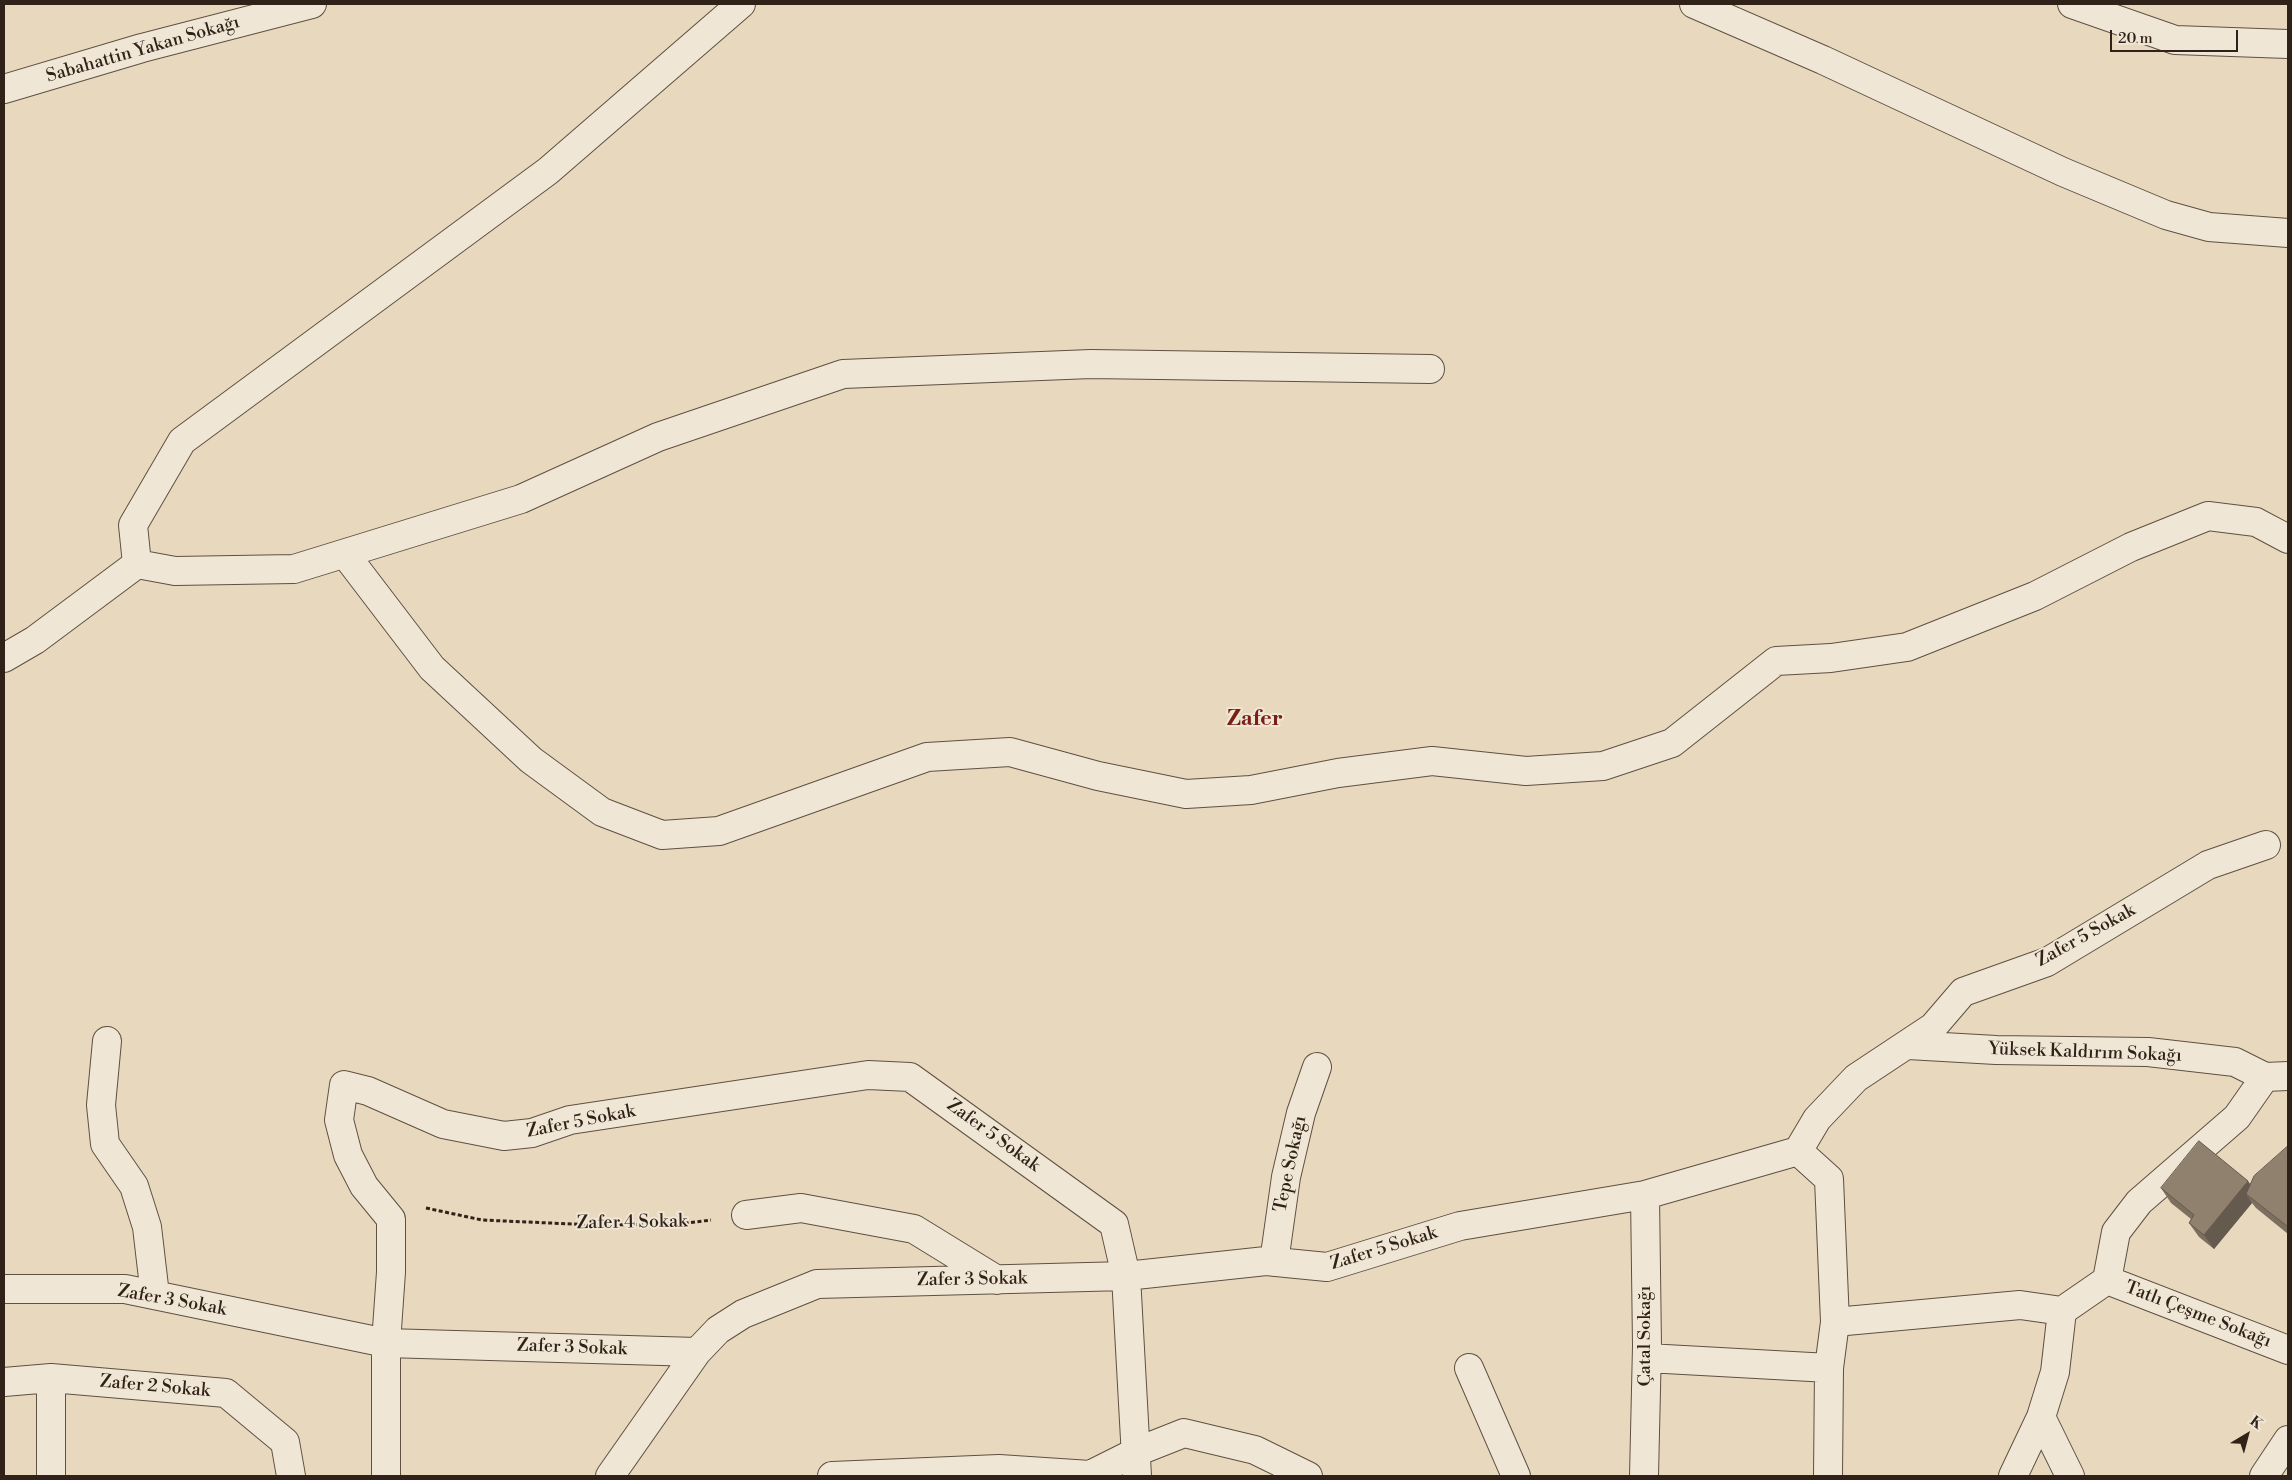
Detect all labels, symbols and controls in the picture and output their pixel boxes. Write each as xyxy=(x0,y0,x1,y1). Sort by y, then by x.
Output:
street label: Sabahattin Yakan Sokağı xyxy=(44,12,242,88)
scale bar xyxy=(2112,20,2240,52)
text: 20 m xyxy=(2118,29,2153,48)
district label: Zafer xyxy=(1227,707,1283,733)
street label: Zafer 5 Sokak xyxy=(2033,900,2139,972)
street label: Yüksek Kaldırım Sokağı xyxy=(1988,1039,2182,1067)
street label: Zafer 5 Sokak xyxy=(942,1095,1044,1177)
street label: Zafer 5 Sokak xyxy=(525,1101,637,1143)
street label: Tepe Sokağı xyxy=(1270,1114,1312,1214)
street label: Zafer 4 Sokak xyxy=(576,1211,688,1235)
street label: Zafer 5 Sokak xyxy=(1328,1223,1440,1275)
street label: Zafer 3 Sokak xyxy=(917,1268,1027,1292)
street label: Tatlı Çeşme Sokağı xyxy=(2122,1277,2274,1353)
street label: Zafer 3 Sokak xyxy=(116,1281,228,1321)
street label: Çatal Sokağı xyxy=(1635,1285,1657,1387)
street label: Zafer 3 Sokak xyxy=(517,1335,627,1361)
street label: Zafer 2 Sokak xyxy=(99,1371,211,1403)
north arrow xyxy=(2222,1410,2272,1460)
text: K xyxy=(2246,1412,2266,1434)

